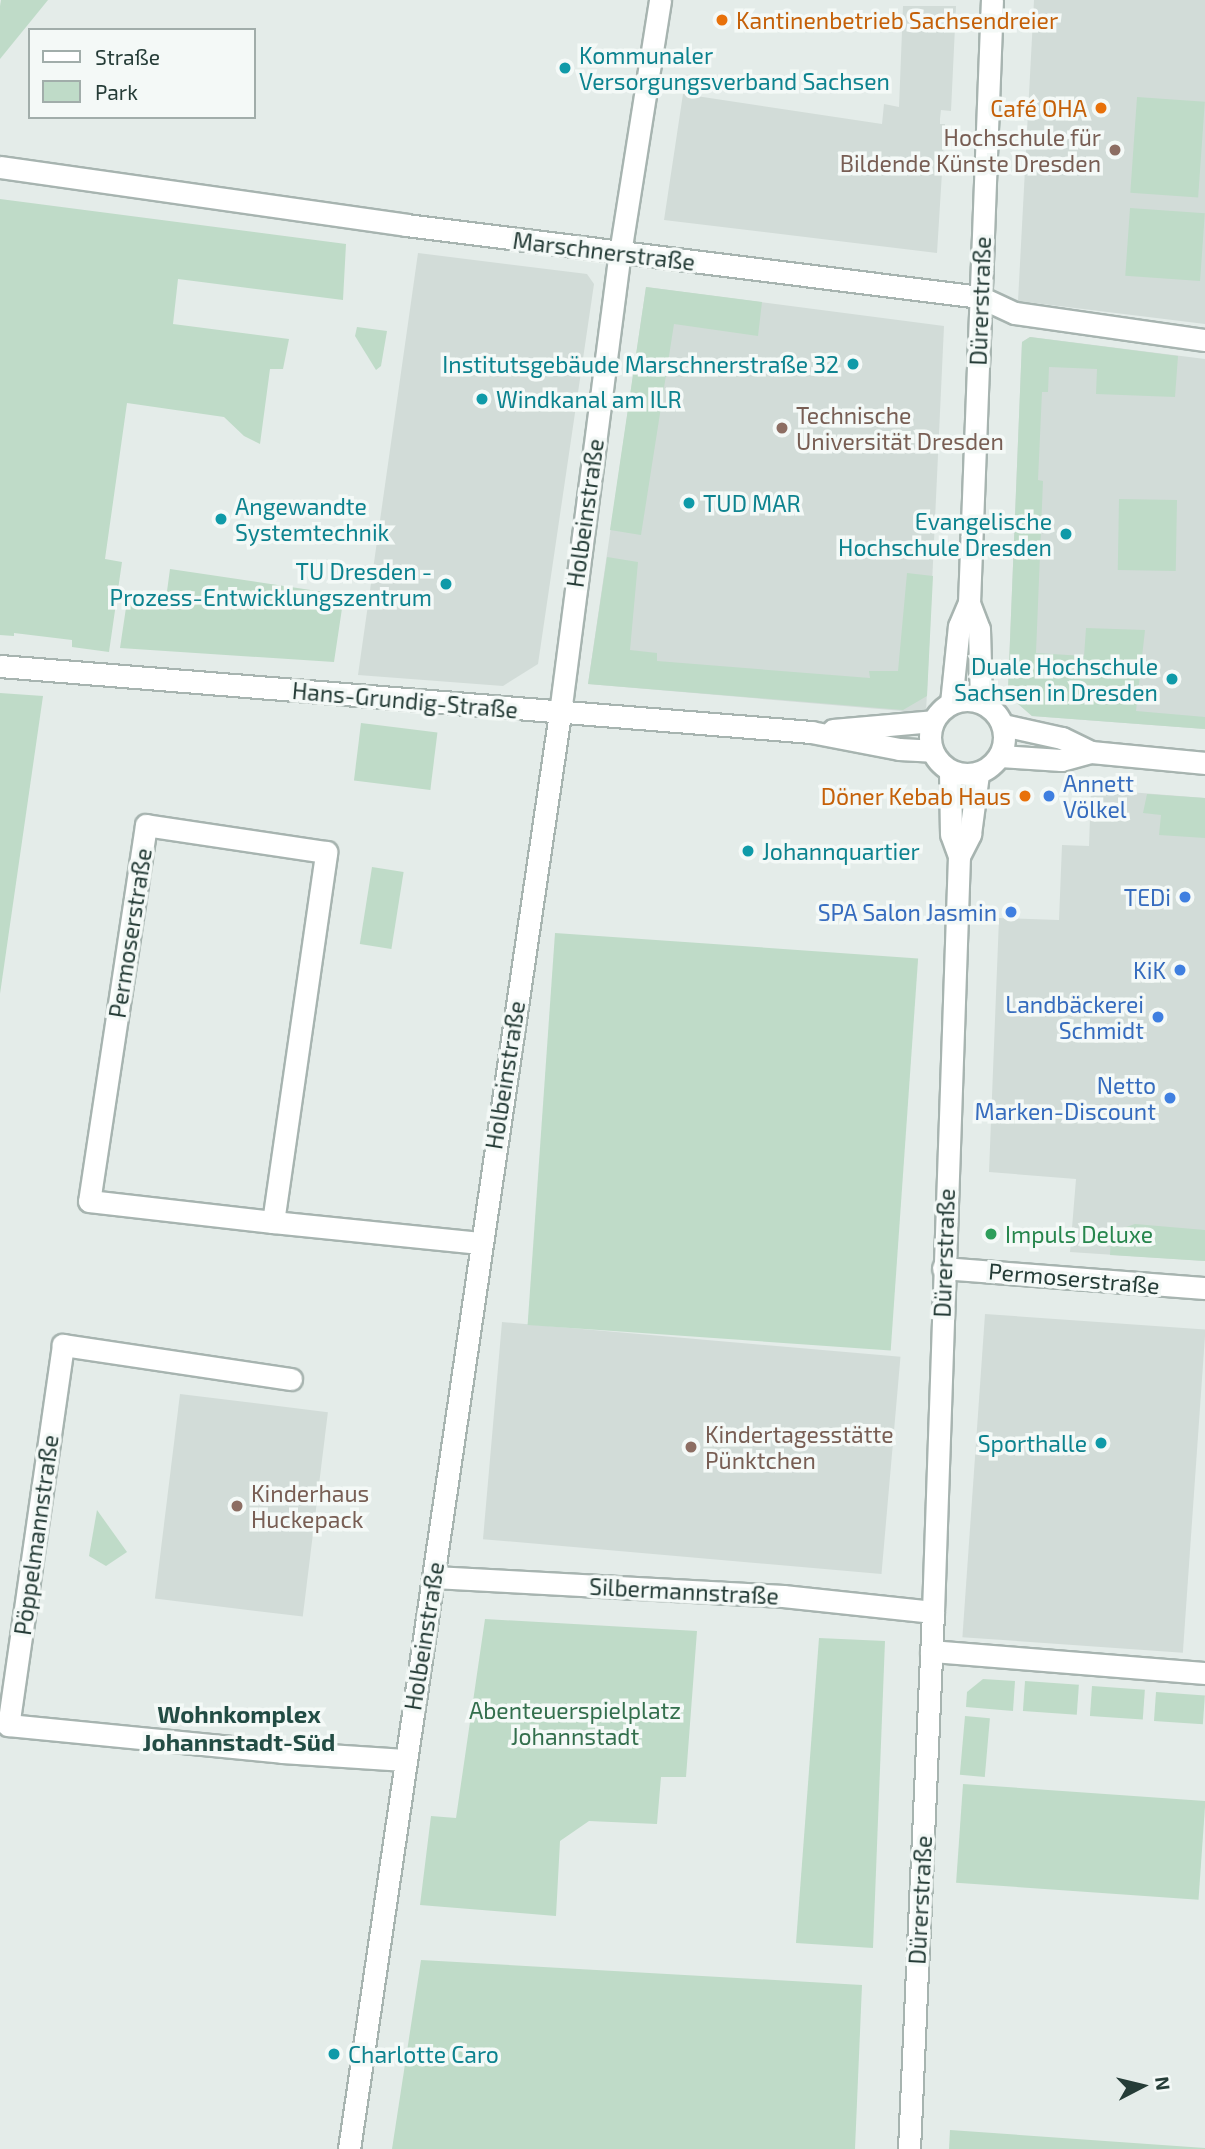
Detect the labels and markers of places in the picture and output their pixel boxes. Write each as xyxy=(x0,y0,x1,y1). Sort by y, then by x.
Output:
place label: Kantinenbetrieb Sachsendreier xyxy=(736,6,1058,34)
marker: Kantinenbetrieb Sachsendreier xyxy=(714,12,730,28)
place label: Kommunaler Versorgungsverband Sachsen xyxy=(579,41,890,95)
marker: Kommunaler Versorgungsverband Sachsen xyxy=(557,60,573,76)
place label: Café OHA xyxy=(990,94,1087,122)
marker: Café OHA xyxy=(1093,100,1109,116)
place label: Hochschule für Bildende Künste Dresden xyxy=(840,123,1101,177)
marker: Hochschule für Bildende Künste Dresden xyxy=(1107,142,1123,158)
place label: Institutsgebäude Marschnerstraße 32 xyxy=(442,350,839,378)
marker: Institutsgebäude Marschnerstraße 32 xyxy=(845,356,861,372)
place label: Windkanal am ILR xyxy=(496,385,682,413)
marker: Windkanal am ILR xyxy=(474,391,490,407)
place label: Technische Universität Dresden xyxy=(796,401,1004,455)
marker: Technische Universität Dresden xyxy=(774,420,790,436)
place label: TUD MAR xyxy=(703,489,801,517)
place label: Angewandte Systemtechnik xyxy=(235,492,389,546)
marker: TUD MAR xyxy=(681,495,697,511)
place label: Evangelische Hochschule Dresden xyxy=(838,507,1052,561)
marker: Angewandte Systemtechnik xyxy=(213,511,229,527)
marker: Evangelische Hochschule Dresden xyxy=(1058,526,1074,542)
place label: TU Dresden - Prozess-Entwicklungszentrum xyxy=(110,557,432,611)
marker: TU Dresden - Prozess-Entwicklungszentrum xyxy=(438,576,454,592)
place label: Duale Hochschule Sachsen in Dresden xyxy=(954,652,1158,706)
marker: Duale Hochschule Sachsen in Dresden xyxy=(1164,671,1180,687)
place label: Annett Völkel xyxy=(1063,769,1134,823)
place label: Döner Kebab Haus xyxy=(820,782,1011,810)
marker: Döner Kebab Haus xyxy=(1017,788,1033,804)
marker: Annett Völkel xyxy=(1041,788,1057,804)
place label: Johannquartier xyxy=(762,837,920,865)
marker: Johannquartier xyxy=(740,843,756,859)
place label: TEDi xyxy=(1124,883,1171,911)
marker: TEDi xyxy=(1177,889,1193,905)
place label: SPA Salon Jasmin xyxy=(817,898,997,926)
marker: SPA Salon Jasmin xyxy=(1003,904,1019,920)
place label: KiK xyxy=(1133,956,1166,984)
marker: KiK xyxy=(1172,962,1188,978)
place label: Landbäckerei Schmidt xyxy=(1005,990,1144,1044)
marker: Landbäckerei Schmidt xyxy=(1150,1009,1166,1025)
place label: Netto Marken-Discount xyxy=(975,1071,1156,1125)
marker: Netto Marken-Discount xyxy=(1162,1090,1178,1106)
place label: Impuls Deluxe xyxy=(1005,1220,1153,1248)
marker: Impuls Deluxe xyxy=(983,1226,999,1242)
place label: Kindertagesstätte Pünktchen xyxy=(705,1420,894,1474)
place label: Sporthalle xyxy=(978,1429,1087,1457)
marker: Sporthalle xyxy=(1093,1435,1109,1451)
marker: Kindertagesstätte Pünktchen xyxy=(683,1439,699,1455)
place label: Kinderhaus Huckepack xyxy=(251,1479,369,1533)
marker: Kinderhaus Huckepack xyxy=(229,1498,245,1514)
place label: Charlotte Caro xyxy=(348,2040,499,2068)
marker: Charlotte Caro xyxy=(326,2046,342,2062)

